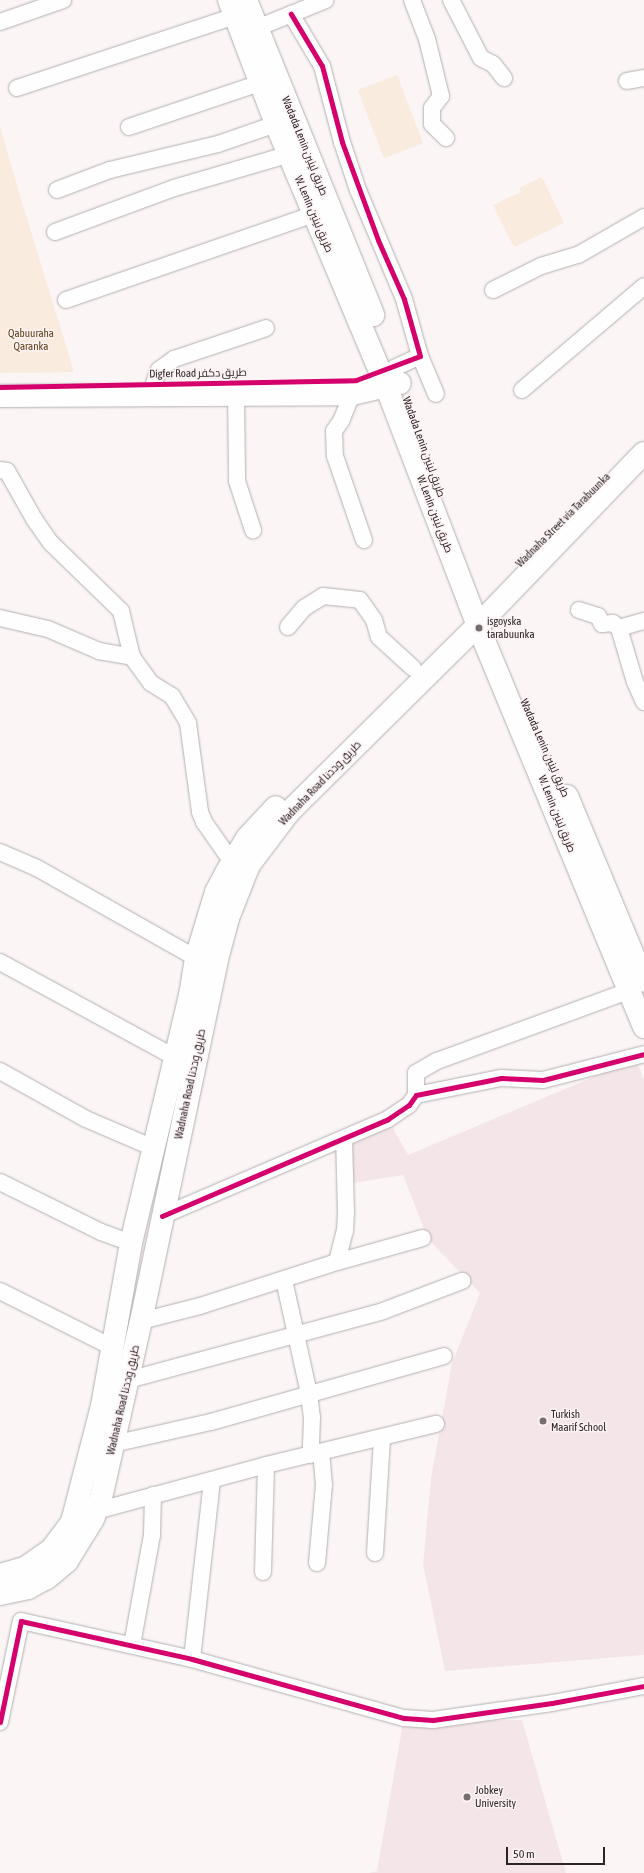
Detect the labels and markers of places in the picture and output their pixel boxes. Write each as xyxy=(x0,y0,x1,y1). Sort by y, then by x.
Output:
place label: isgoyska tarabuunka xyxy=(487,615,535,641)
marker: isgoyska tarabuunka xyxy=(474,623,484,633)
place label: Turkish Maarif School xyxy=(551,1408,606,1434)
marker: Turkish Maarif School xyxy=(538,1416,548,1426)
place label: Jobkey University xyxy=(475,1784,516,1810)
marker: Jobkey University xyxy=(462,1792,472,1802)

